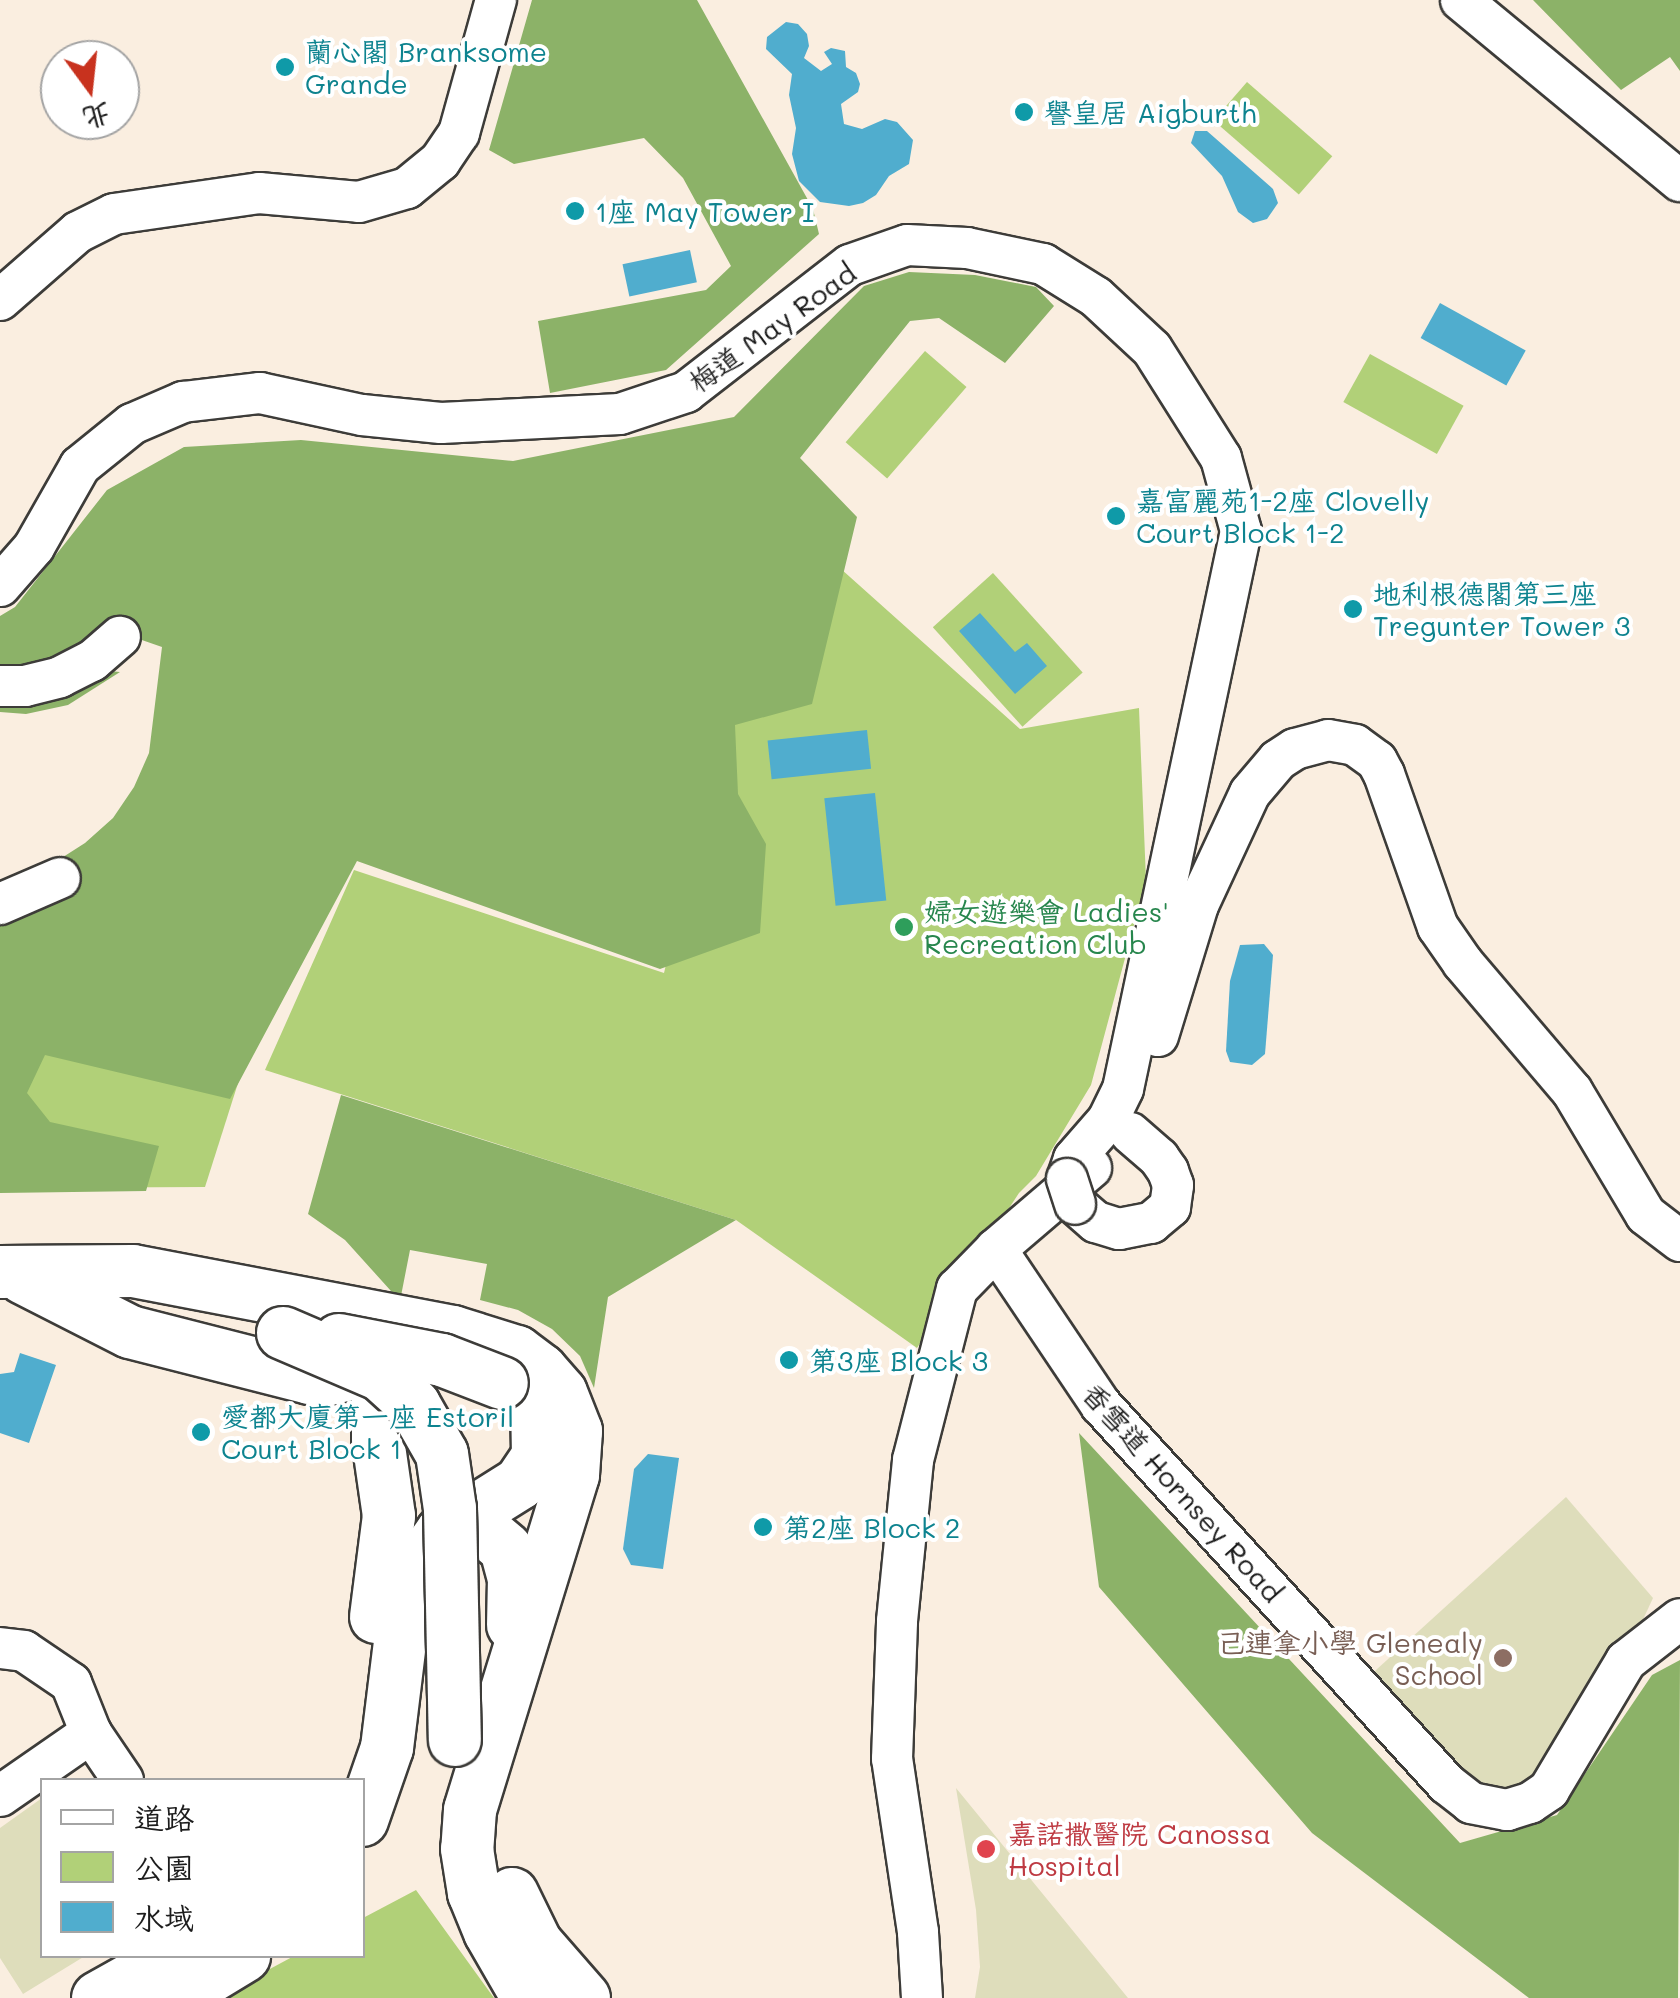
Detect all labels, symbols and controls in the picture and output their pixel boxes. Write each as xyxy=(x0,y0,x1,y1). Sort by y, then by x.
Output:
place label: 蘭心閣 Branksome Grande xyxy=(305,34,547,100)
north arrow xyxy=(40,40,140,140)
marker: 蘭心閣 Branksome Grande xyxy=(274,56,296,78)
place label: 譽皇居 Aigburth xyxy=(1044,95,1256,129)
text: 北 xyxy=(79,96,115,138)
marker: 譽皇居 Aigburth xyxy=(1013,101,1035,123)
place label: 1座 May Tower I xyxy=(595,194,814,228)
marker: 1座 May Tower I xyxy=(564,200,586,222)
street label: 梅道 May Road xyxy=(682,255,862,399)
place label: 嘉富麗苑1-2座 Clovelly Court Block 1-2 xyxy=(1136,483,1429,549)
marker: 嘉富麗苑1-2座 Clovelly Court Block 1-2 xyxy=(1105,505,1127,527)
place label: 地利根德閣第三座 Tregunter Tower 3 xyxy=(1373,576,1630,642)
marker: 地利根德閣第三座 Tregunter Tower 3 xyxy=(1342,598,1364,620)
place label: 婦女遊樂會 Ladies' Recreation Club xyxy=(924,894,1169,960)
marker: 婦女遊樂會 Ladies' Recreation Club xyxy=(893,916,915,938)
place label: 第3座 Block 3 xyxy=(809,1343,988,1377)
marker: 第3座 Block 3 xyxy=(778,1349,800,1371)
street label: 香雪道 Hornsey Road xyxy=(1076,1375,1290,1609)
place label: 愛都大廈第一座 Estoril Court Block 1 xyxy=(221,1399,514,1465)
marker: 愛都大廈第一座 Estoril Court Block 1 xyxy=(190,1421,212,1443)
place label: 第2座 Block 2 xyxy=(783,1510,960,1544)
marker: 第2座 Block 2 xyxy=(752,1516,774,1538)
place label: 己連拿小學 Glenealy School xyxy=(1217,1625,1483,1691)
marker: 己連拿小學 Glenealy School xyxy=(1492,1647,1514,1669)
legend xyxy=(40,1778,365,1958)
text: 道路 xyxy=(134,1797,194,1837)
place label: 嘉諾撒醫院 Canossa Hospital xyxy=(1008,1816,1271,1882)
marker: 嘉諾撒醫院 Canossa Hospital xyxy=(973,1836,999,1862)
text: 公園 xyxy=(134,1847,194,1887)
text: 水域 xyxy=(134,1897,194,1937)

